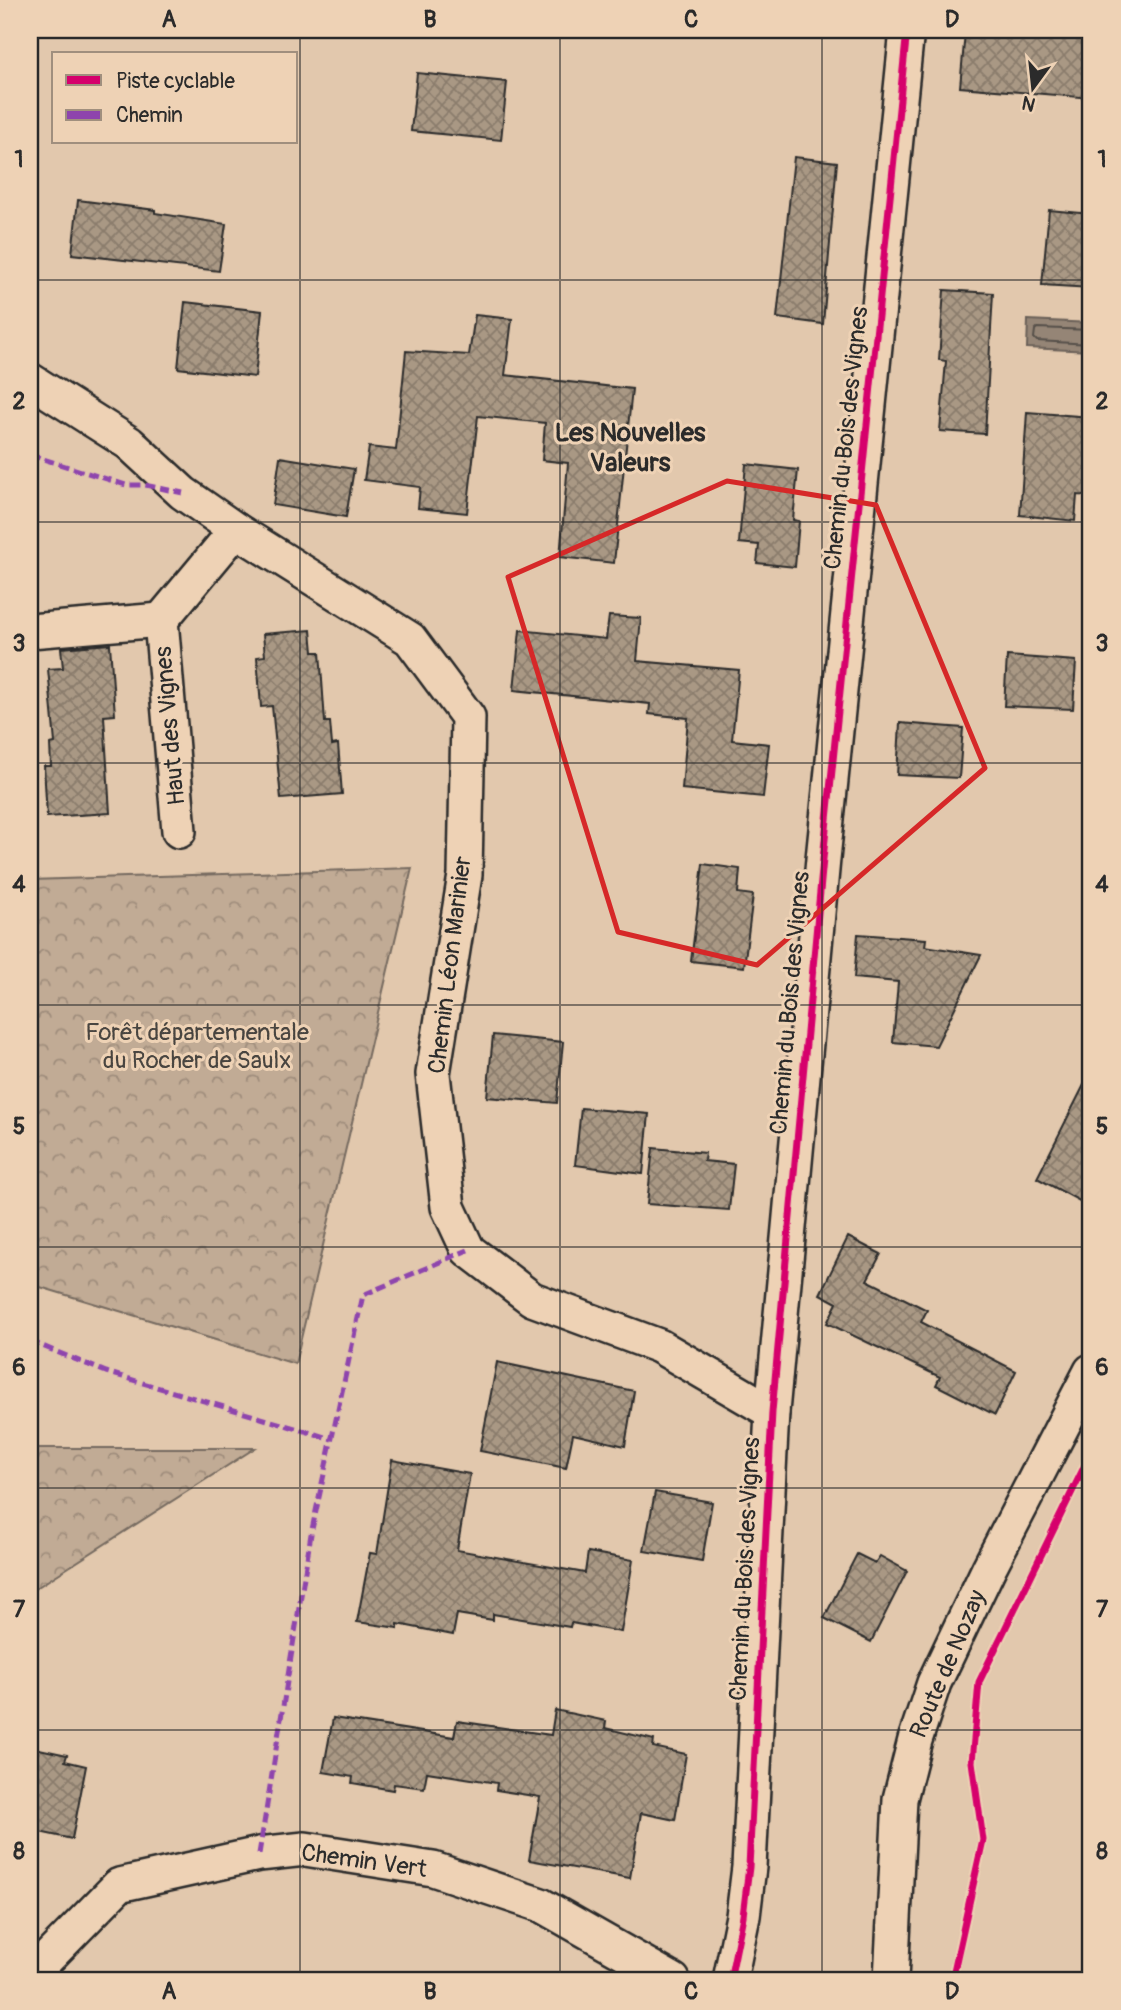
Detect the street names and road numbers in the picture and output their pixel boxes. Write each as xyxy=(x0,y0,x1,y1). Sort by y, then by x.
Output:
street label: Chemin du Bois des Vignes xyxy=(818,305,874,571)
street label: Haut des Vignes xyxy=(149,645,191,807)
street label: Chemin Léon Marinier xyxy=(422,854,478,1075)
street label: Chemin du Bois des Vignes xyxy=(764,870,816,1136)
street label: Chemin du Bois des Vignes xyxy=(724,1436,766,1702)
street label: Route de Nozay xyxy=(904,1586,992,1742)
street label: Chemin Vert xyxy=(299,1838,429,1884)

